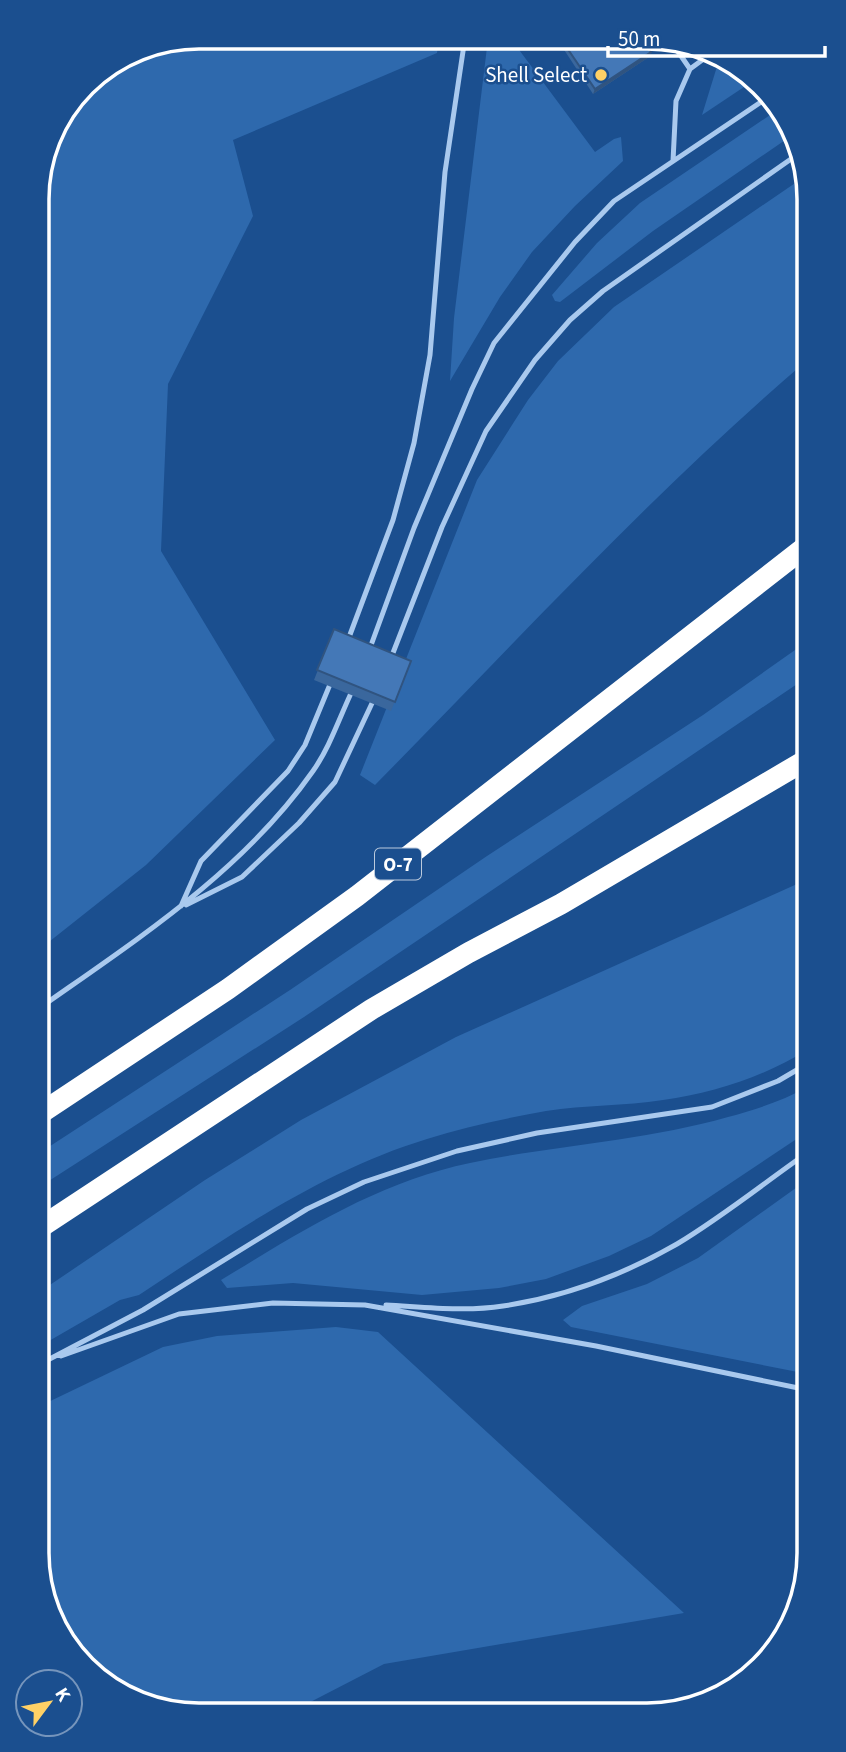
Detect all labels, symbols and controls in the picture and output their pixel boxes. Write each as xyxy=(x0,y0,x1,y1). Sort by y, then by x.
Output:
scale bar xyxy=(608,14,825,58)
text: 50 m xyxy=(618,24,660,54)
place label: Shell Select xyxy=(485,60,587,90)
marker: Shell Select xyxy=(593,67,609,83)
road number: O-7 xyxy=(375,848,421,880)
north arrow xyxy=(14,1668,84,1738)
text: K xyxy=(48,1683,77,1707)

